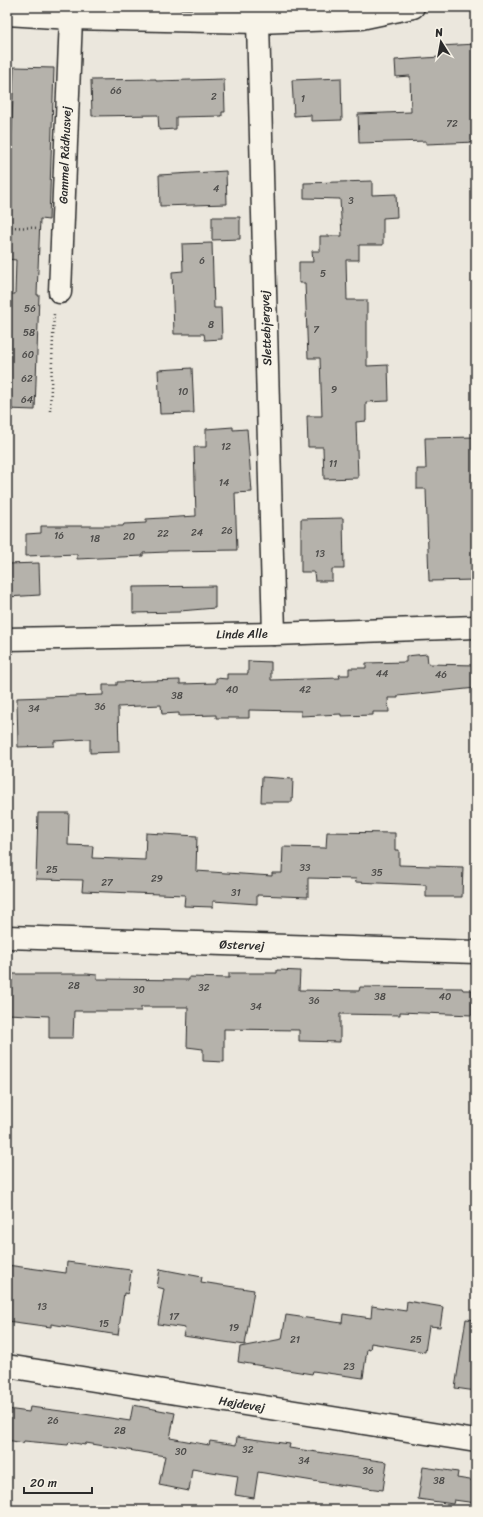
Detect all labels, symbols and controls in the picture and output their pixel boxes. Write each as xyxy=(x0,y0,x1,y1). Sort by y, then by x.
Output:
north arrow xyxy=(421,22,461,62)
text: N xyxy=(433,23,445,43)
house number: 66 xyxy=(110,82,122,100)
house number: 2 xyxy=(211,88,217,106)
house number: 1 xyxy=(301,90,305,108)
street label: Gammel Rådhusvej xyxy=(52,106,78,204)
house number: 72 xyxy=(446,115,458,133)
house number: 4 xyxy=(213,180,219,198)
house number: 3 xyxy=(348,192,354,210)
house number: 6 xyxy=(199,252,205,270)
house number: 5 xyxy=(320,265,326,283)
street label: Slettebjergvej xyxy=(254,290,278,366)
house number: 56 xyxy=(24,300,36,318)
house number: 8 xyxy=(208,316,214,334)
house number: 7 xyxy=(313,321,320,339)
house number: 58 xyxy=(23,324,35,342)
house number: 60 xyxy=(22,346,34,364)
house number: 62 xyxy=(21,370,33,388)
house number: 9 xyxy=(331,381,337,399)
house number: 10 xyxy=(178,383,188,401)
house number: 64 xyxy=(21,391,33,409)
house number: 12 xyxy=(221,438,231,456)
house number: 11 xyxy=(329,455,337,473)
house number: 14 xyxy=(219,474,229,492)
house number: 26 xyxy=(221,522,233,540)
house number: 24 xyxy=(191,524,203,542)
house number: 22 xyxy=(157,525,169,543)
house number: 16 xyxy=(54,527,64,545)
house number: 20 xyxy=(123,528,135,546)
house number: 18 xyxy=(90,530,100,548)
house number: 13 xyxy=(315,545,325,563)
street label: Linde Alle xyxy=(216,623,268,645)
house number: 44 xyxy=(376,665,388,683)
house number: 46 xyxy=(435,666,447,684)
house number: 40 xyxy=(226,681,238,699)
house number: 42 xyxy=(299,681,311,699)
house number: 38 xyxy=(171,687,183,705)
house number: 36 xyxy=(94,698,106,716)
house number: 34 xyxy=(28,700,40,718)
house number: 33 xyxy=(300,859,311,877)
house number: 25 xyxy=(46,861,58,879)
house number: 35 xyxy=(371,864,383,882)
house number: 29 xyxy=(151,870,163,888)
house number: 27 xyxy=(101,874,114,892)
house number: 31 xyxy=(231,884,241,902)
street label: Østervej xyxy=(219,933,265,957)
house number: 28 xyxy=(68,977,80,995)
house number: 32 xyxy=(198,979,210,997)
house number: 30 xyxy=(133,981,145,999)
house number: 38 xyxy=(374,988,386,1006)
house number: 40 xyxy=(439,988,451,1006)
house number: 36 xyxy=(308,992,320,1010)
house number: 34 xyxy=(250,998,262,1016)
house number: 13 xyxy=(37,1298,47,1316)
house number: 17 xyxy=(169,1308,180,1326)
house number: 15 xyxy=(99,1315,109,1333)
house number: 19 xyxy=(229,1319,239,1337)
house number: 21 xyxy=(290,1331,300,1349)
house number: 25 xyxy=(410,1331,422,1349)
house number: 23 xyxy=(343,1358,355,1376)
street label: Højdevej xyxy=(217,1389,267,1419)
house number: 26 xyxy=(47,1412,59,1430)
house number: 28 xyxy=(114,1422,126,1440)
house number: 32 xyxy=(242,1441,254,1459)
house number: 30 xyxy=(175,1443,187,1461)
house number: 34 xyxy=(298,1452,310,1470)
house number: 36 xyxy=(362,1462,374,1480)
scale bar xyxy=(24,1469,92,1495)
text: 20 m xyxy=(30,1472,57,1494)
house number: 38 xyxy=(433,1472,445,1490)

